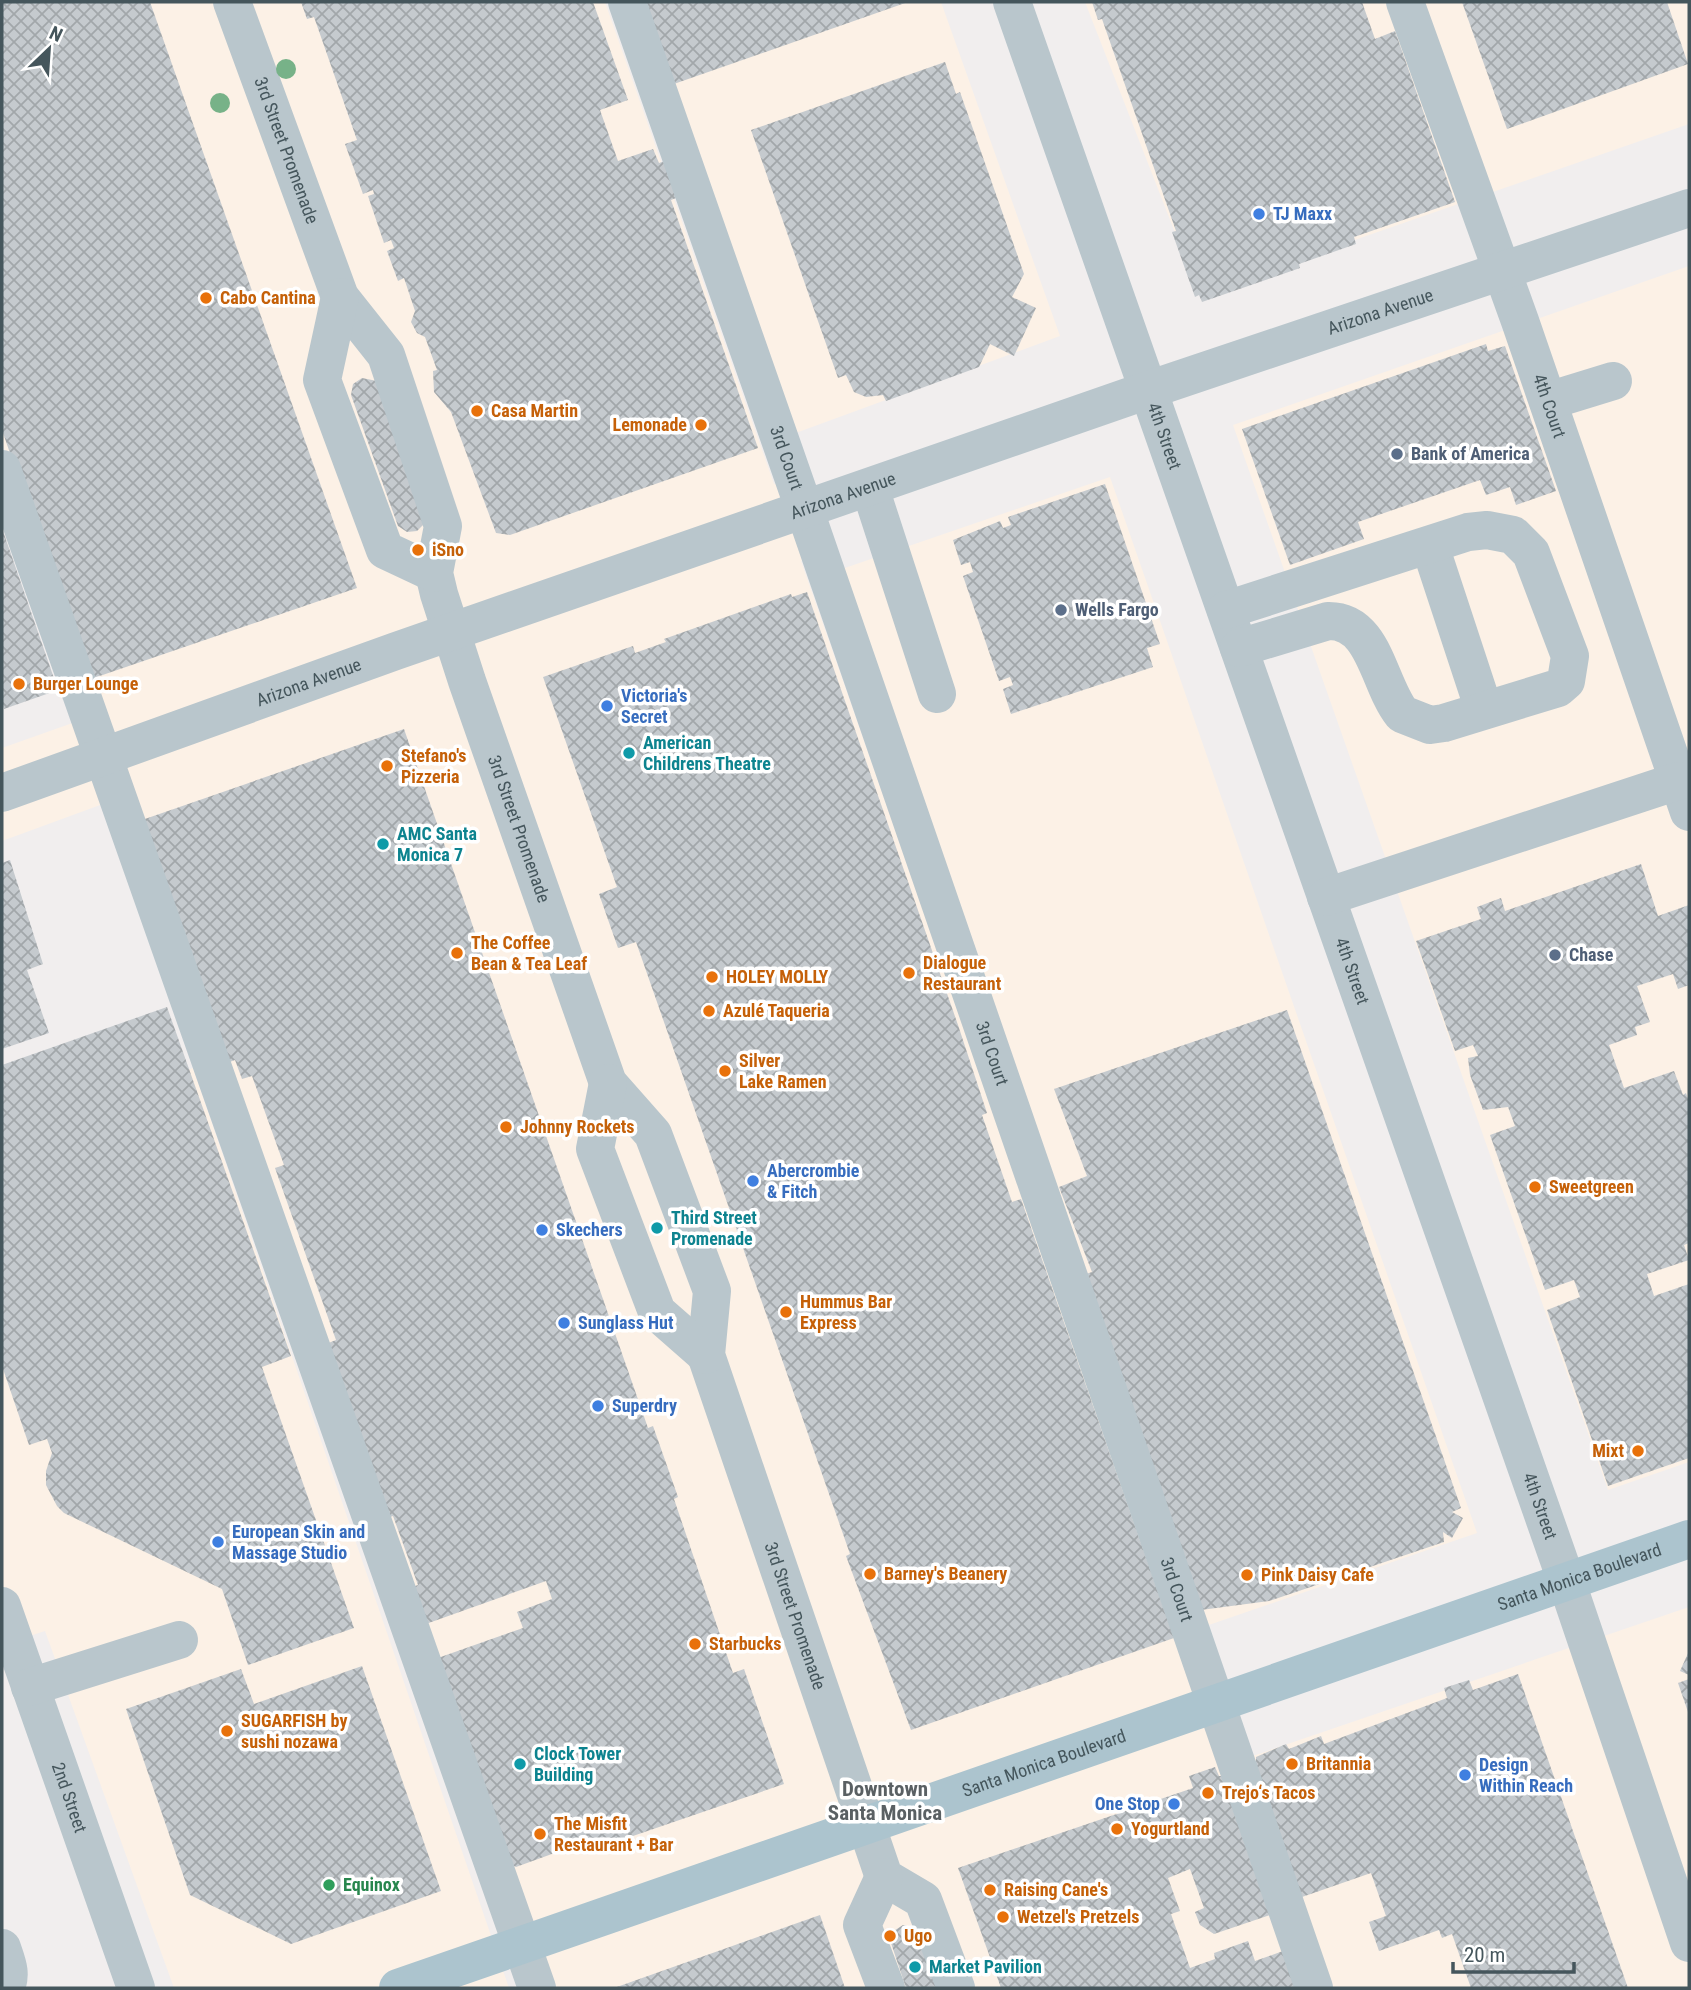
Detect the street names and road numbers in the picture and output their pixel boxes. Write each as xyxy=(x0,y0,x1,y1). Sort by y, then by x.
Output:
street label: 3rd Street Promenade xyxy=(250,74,323,226)
street label: Arizona Avenue xyxy=(1325,284,1436,339)
street label: 4th Court xyxy=(1529,371,1570,441)
street label: 4th Street xyxy=(1143,400,1186,472)
street label: 3rd Court xyxy=(766,423,808,493)
street label: Arizona Avenue xyxy=(787,467,898,523)
street label: Arizona Avenue xyxy=(253,653,364,711)
street label: 3rd Street Promenade xyxy=(484,752,555,905)
street label: 4th Street xyxy=(1331,935,1374,1007)
street label: 3rd Court xyxy=(972,1018,1013,1088)
street label: 4th Street xyxy=(1519,1470,1562,1542)
street label: Santa Monica Boulevard xyxy=(1495,1538,1664,1615)
street label: 3rd Street Promenade xyxy=(761,1539,830,1692)
street label: 3rd Court xyxy=(1156,1554,1198,1624)
street label: Santa Monica Boulevard xyxy=(959,1725,1129,1801)
street label: 2nd Street xyxy=(48,1760,92,1835)

